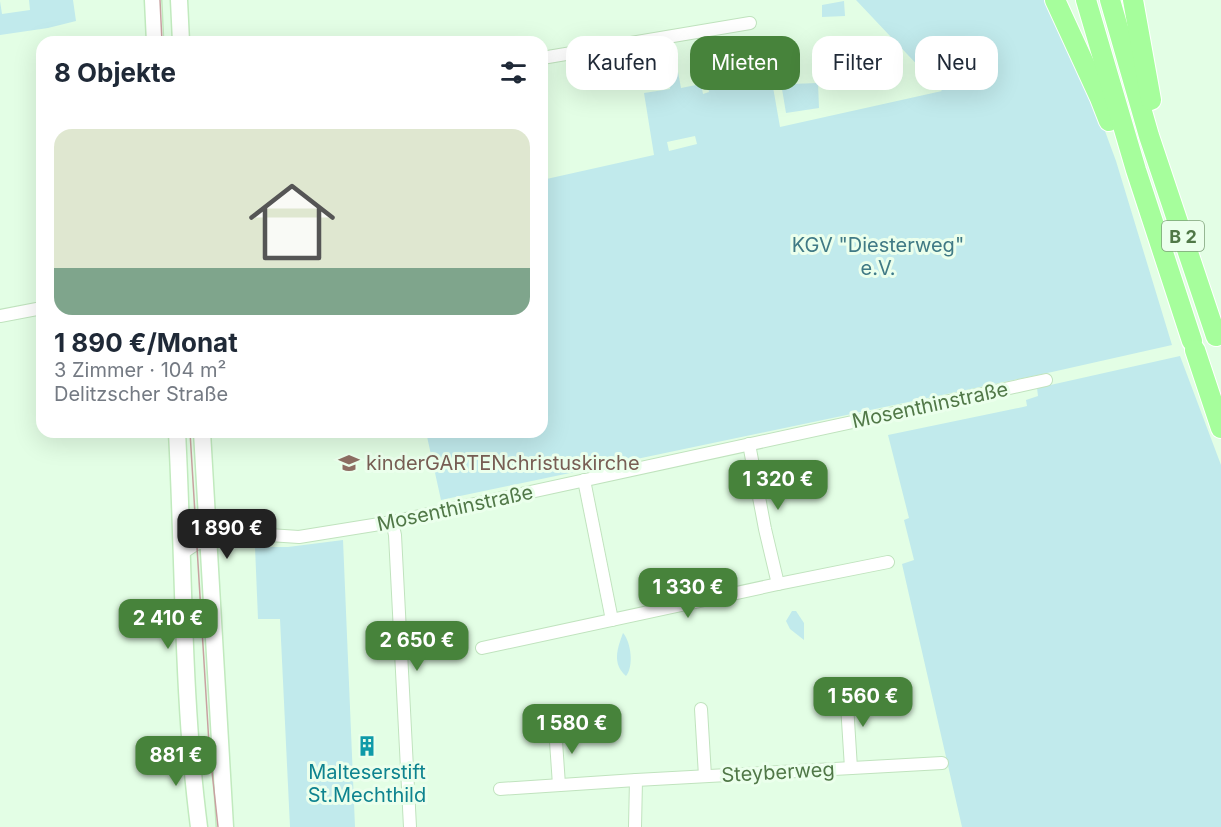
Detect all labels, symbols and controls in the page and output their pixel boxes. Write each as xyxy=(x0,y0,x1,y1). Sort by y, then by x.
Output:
chip: Kaufen xyxy=(566,36,678,90)
chip: Mieten xyxy=(690,36,800,90)
chip: Filter xyxy=(812,36,903,90)
chip: Neu xyxy=(915,36,998,90)
icon: filters xyxy=(497,56,530,89)
text: 8 Objekte xyxy=(54,57,176,88)
icon: home xyxy=(238,168,346,276)
road number: B 2 xyxy=(1162,221,1204,251)
park label: KGV "Diesterweg" e.V. xyxy=(792,233,964,280)
text: 1 890 €/Monat xyxy=(54,327,238,358)
text: 3 Zimmer · 104 m² xyxy=(54,358,226,382)
street label: Mosenthinstraße xyxy=(850,377,1010,433)
text: Delitzscher Straße xyxy=(54,382,228,406)
school or university icon: kinderGARTENchristuskirche xyxy=(337,451,361,475)
place label: kinderGARTENchristuskirche xyxy=(366,451,640,475)
pin: 1 320 € xyxy=(723,460,833,511)
text: 1 320 € xyxy=(743,467,813,491)
street label: Mosenthinstraße xyxy=(375,480,535,536)
pin: 1 890 € xyxy=(172,509,282,560)
text: 1 890 € xyxy=(191,516,263,540)
pin: 1 330 € xyxy=(633,568,743,619)
text: 1 330 € xyxy=(652,575,724,599)
pin: 2 410 € xyxy=(113,599,223,650)
text: 2 410 € xyxy=(133,606,203,630)
pin: 2 650 € xyxy=(362,621,472,672)
text: 2 650 € xyxy=(379,628,455,652)
pin: 1 560 € xyxy=(808,677,918,728)
text: 1 560 € xyxy=(827,684,899,708)
pin: 1 580 € xyxy=(517,704,627,755)
text: 1 580 € xyxy=(536,711,608,735)
building icon: Malteserstift St.Mechthild xyxy=(355,734,379,758)
pin: 881 € xyxy=(134,736,218,787)
text: 881 € xyxy=(149,743,203,767)
street label: Steyberweg xyxy=(721,757,835,787)
place label: Malteserstift St.Mechthild xyxy=(308,760,426,807)

